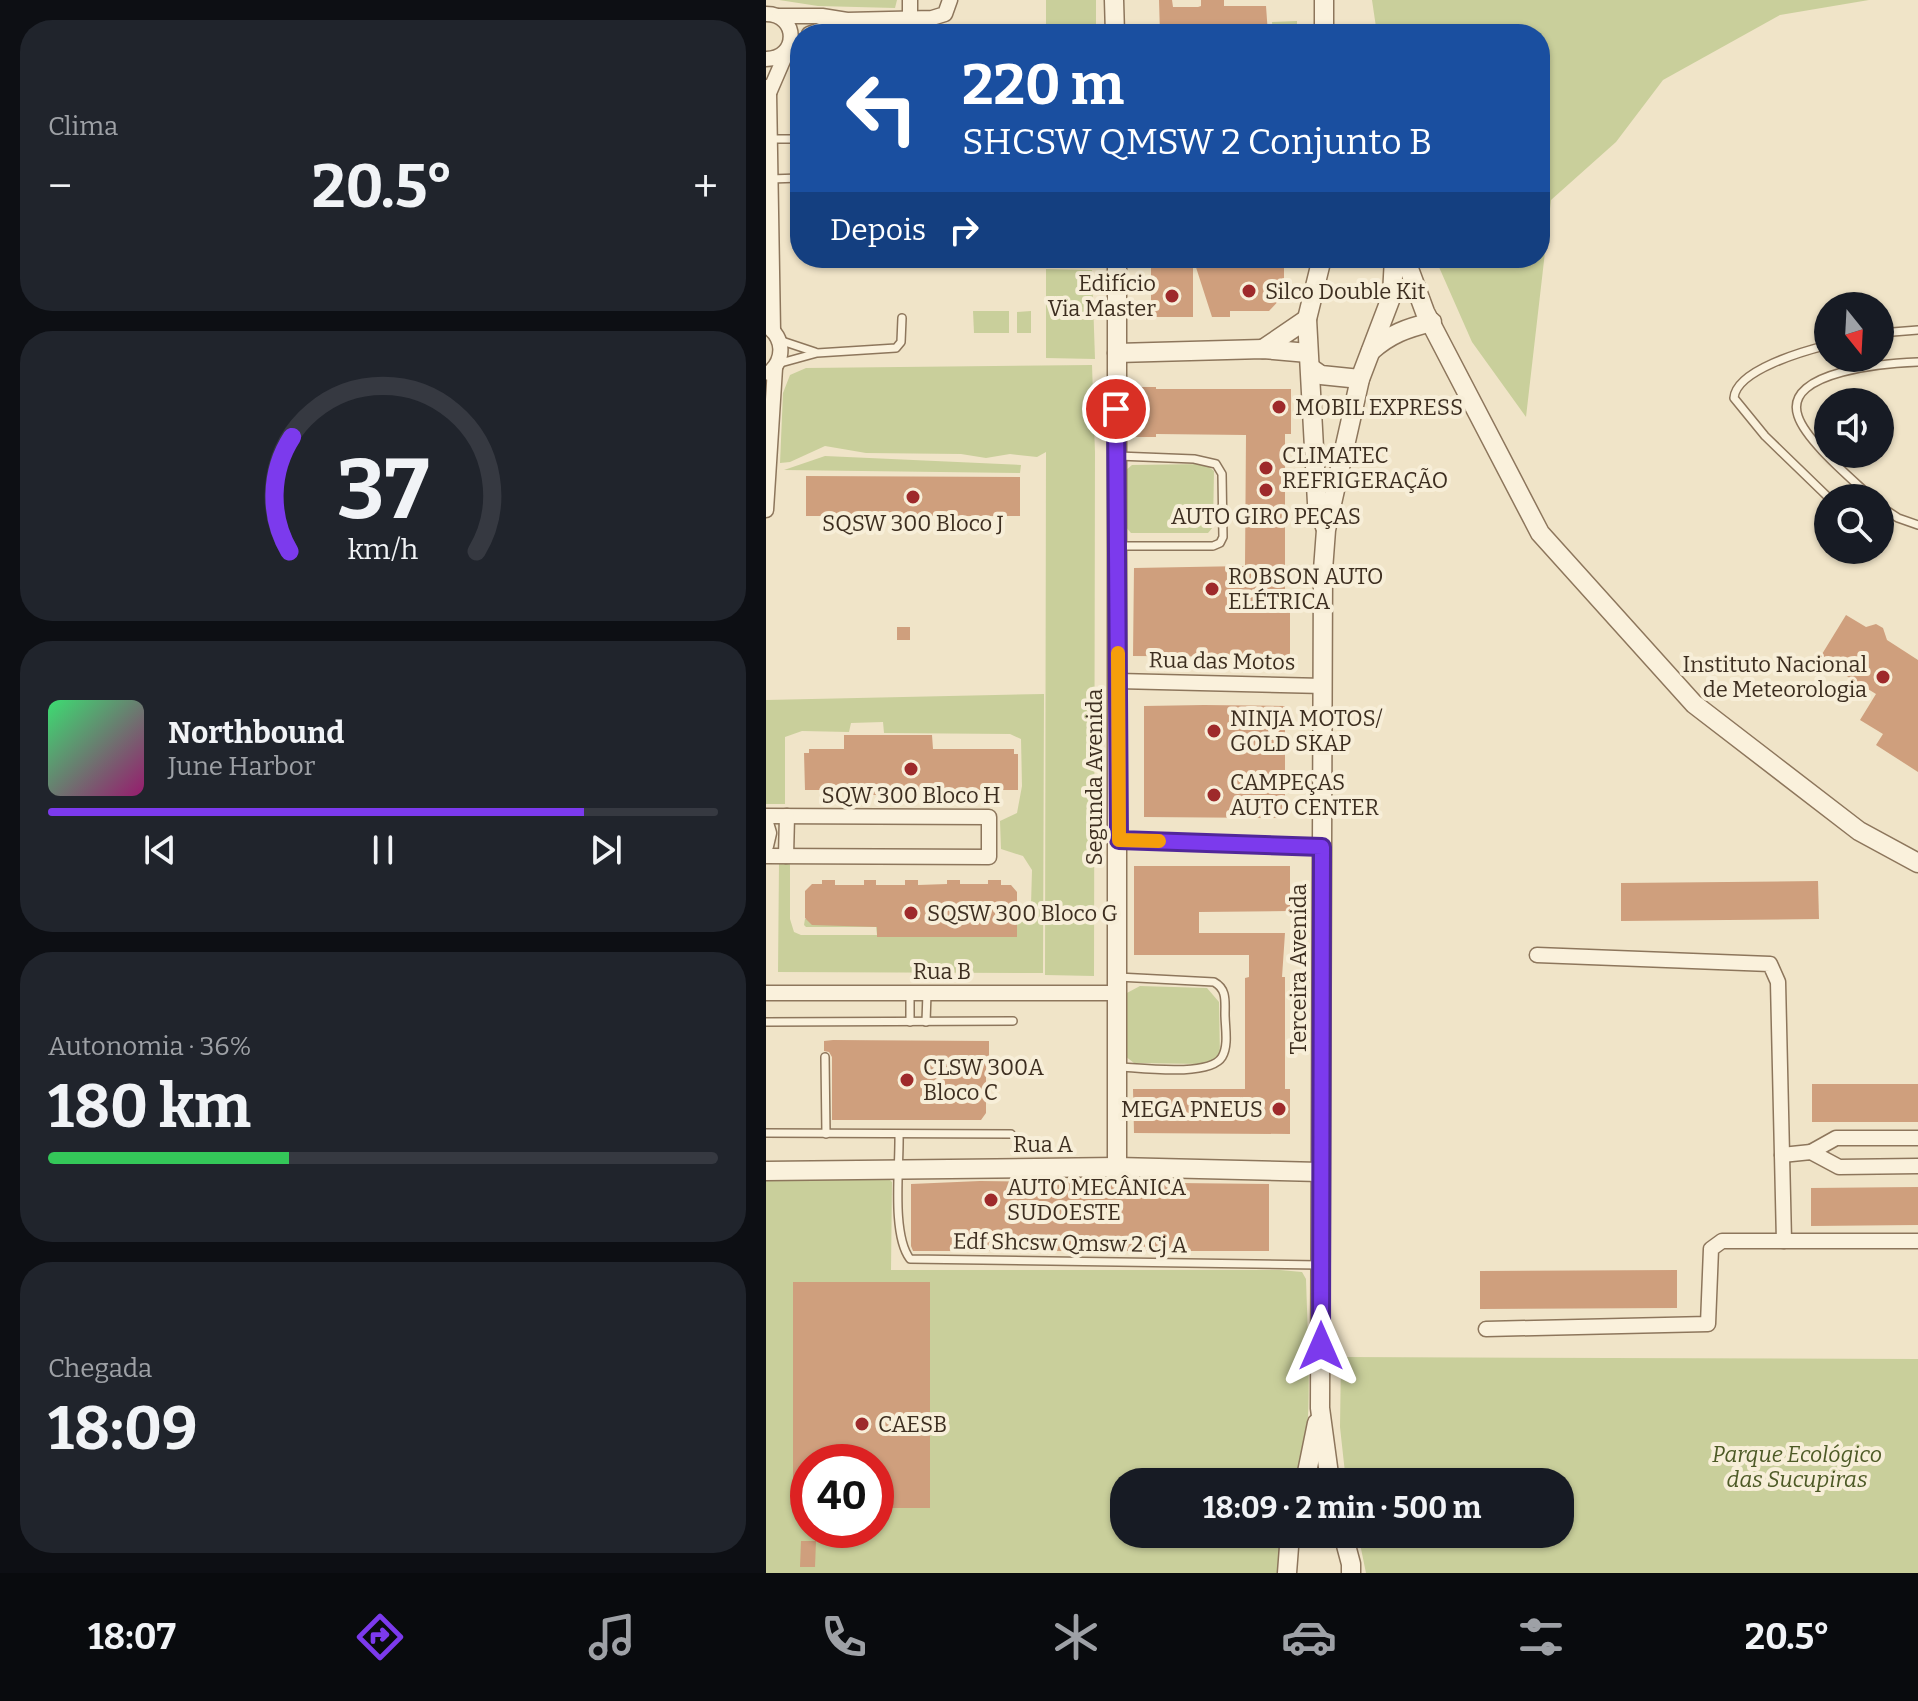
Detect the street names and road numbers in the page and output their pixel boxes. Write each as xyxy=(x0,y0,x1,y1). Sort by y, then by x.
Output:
street label: Rua das Motos xyxy=(1148,646,1296,676)
street label: Segunda Avenida xyxy=(1081,688,1108,866)
street label: Terceira Avenida xyxy=(1285,884,1312,1054)
street label: Rua B xyxy=(913,958,971,985)
street label: Rua A xyxy=(1013,1131,1073,1158)
street label: Edf Shcsw Qmsw 2 Cj A xyxy=(953,1227,1188,1259)

